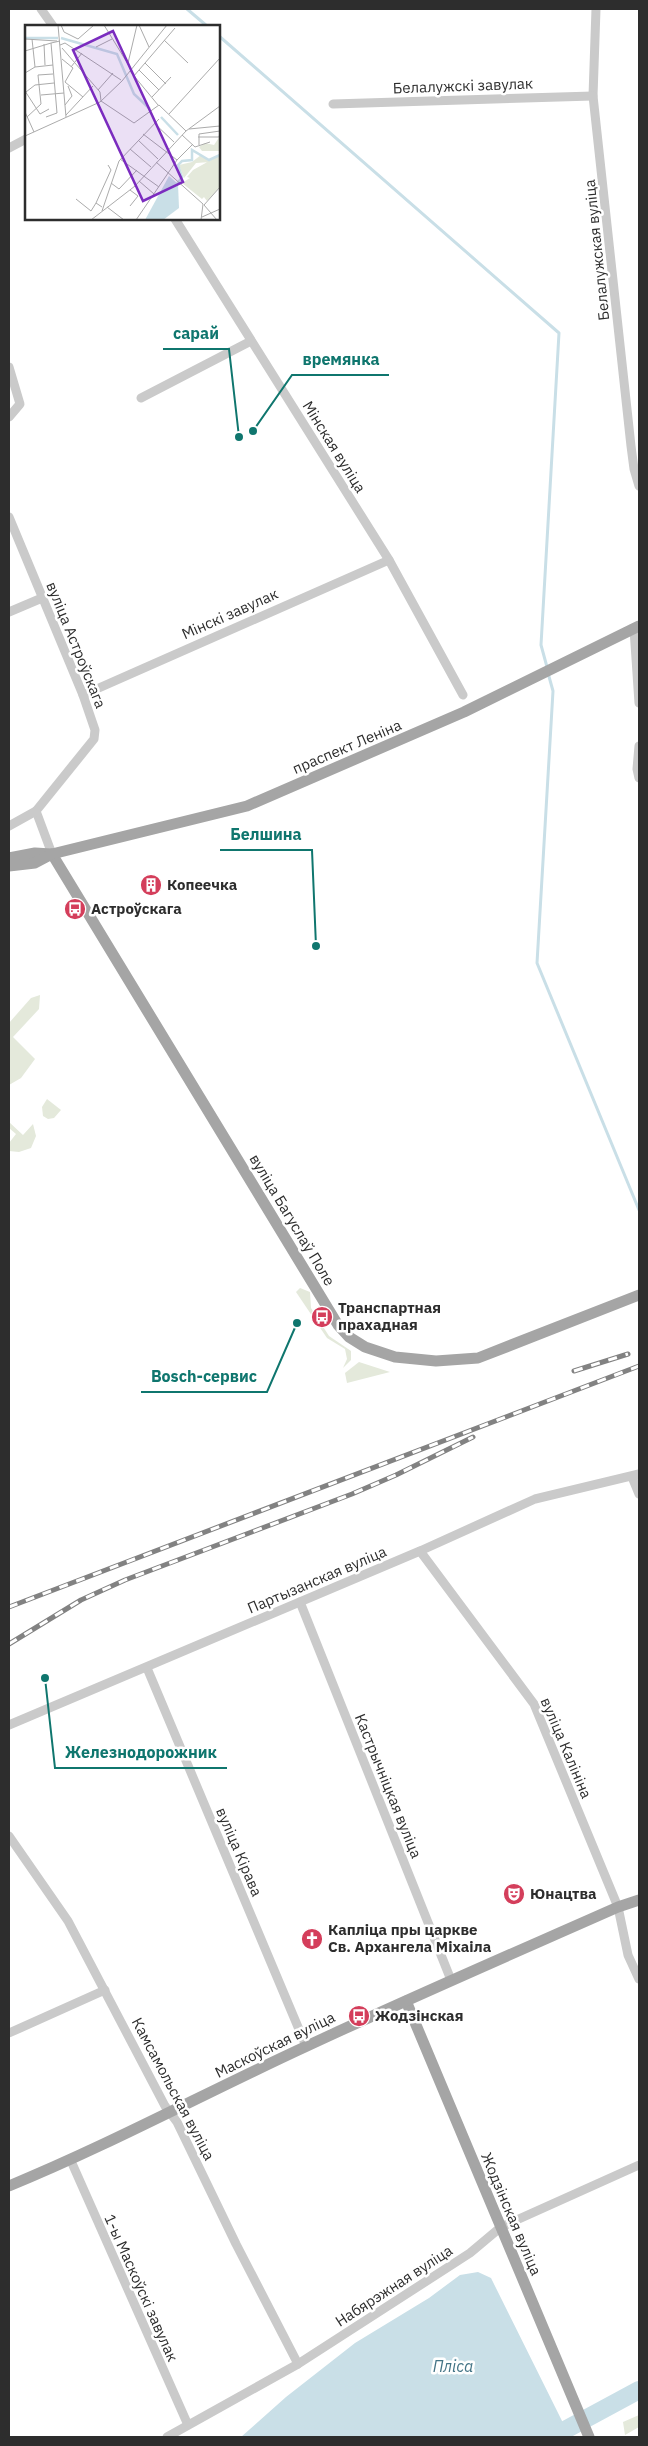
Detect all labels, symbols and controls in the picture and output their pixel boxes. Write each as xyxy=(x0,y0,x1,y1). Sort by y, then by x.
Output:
inset map xyxy=(25,25,220,220)
street label: Белалужскі завулак xyxy=(392,74,533,97)
street label: Белалужская вуліца xyxy=(580,179,613,321)
callout: сарай xyxy=(163,318,229,349)
text: сарай xyxy=(173,323,219,343)
callout: времянка xyxy=(292,344,389,375)
text: времянка xyxy=(302,349,380,369)
street label: Мінская вуліца xyxy=(299,397,370,496)
street label: вуліца Астроўскага xyxy=(42,579,111,711)
street label: Мінскі завулак xyxy=(179,584,281,643)
street label: праспект Леніна xyxy=(289,715,404,778)
callout: Белшина xyxy=(220,819,312,850)
text: Белшина xyxy=(230,824,302,844)
building icon: Копеечка xyxy=(139,873,163,897)
place label: Копеечка xyxy=(167,875,238,894)
bus stop icon: Астроўскага xyxy=(63,897,87,921)
place label: Астроўскага xyxy=(91,899,182,918)
street label: вуліца Багуслаў Поле xyxy=(246,1150,339,1289)
place label: Транспартная прахадная xyxy=(338,1298,441,1334)
bus stop icon: Транспартная прахадная xyxy=(310,1305,334,1329)
callout: Bosch-сервис xyxy=(141,1361,267,1392)
text: Bosch-сервис xyxy=(151,1366,257,1386)
street label: Партызанская вуліца xyxy=(244,1542,389,1617)
street label: вуліца Калініна xyxy=(537,1694,596,1801)
street label: Кастрычніцкая вуліца xyxy=(351,1711,426,1861)
callout: Железнодорожник xyxy=(55,1737,227,1768)
text: Железнодорожник xyxy=(65,1742,217,1762)
street label: вуліца Кірава xyxy=(212,1804,267,1899)
theatre icon: Юнацтва xyxy=(502,1882,526,1906)
place label: Юнацтва xyxy=(530,1884,597,1903)
place label: Капліца пры царкве Св. Архангела Міхаіла xyxy=(328,1920,492,1956)
church icon: Капліца пры царкве Св. Архангела Міхаіла xyxy=(300,1927,324,1951)
bus stop icon: Жодзінская xyxy=(347,2004,371,2028)
place label: Жодзінская xyxy=(375,2006,463,2025)
street label: Маскоўская вуліца xyxy=(212,2007,338,2082)
street label: Камсамольская вуліца xyxy=(128,2014,219,2163)
street label: Жодзінская вуліца xyxy=(477,2149,546,2278)
street label: 1-ы Маскоўскі завулак xyxy=(100,2211,183,2365)
street label: Набярэжная вуліца xyxy=(332,2241,456,2331)
water label: Пліса xyxy=(433,2356,473,2376)

